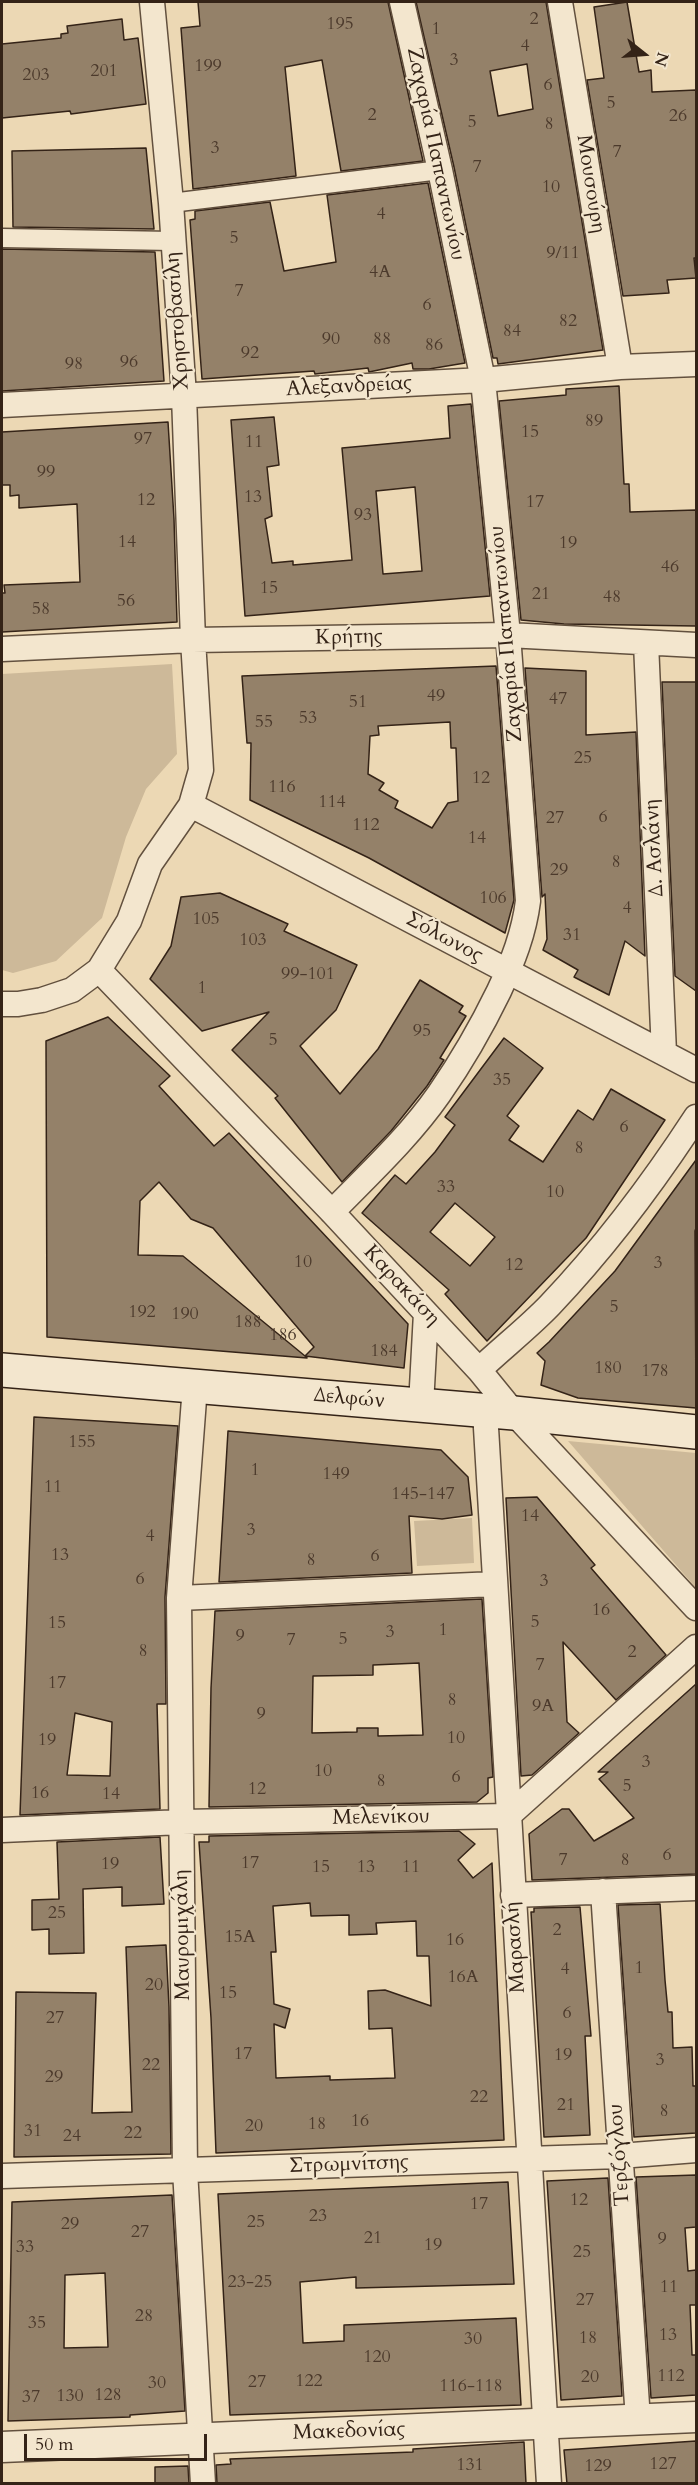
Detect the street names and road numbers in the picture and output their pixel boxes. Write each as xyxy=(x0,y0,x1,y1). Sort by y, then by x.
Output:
street label: Ζαχαρία Παπαντωνίου xyxy=(400,45,470,263)
street label: Μουσούρη xyxy=(570,133,610,235)
street label: Χρηστοβασίλη xyxy=(161,251,195,391)
street label: Αλεξανδρείας xyxy=(285,371,413,403)
street label: Ζαχαρία Παπαντωνίου xyxy=(485,525,529,743)
street label: Κρήτης xyxy=(315,625,383,651)
street label: Δ. Ασλάνη xyxy=(640,799,670,897)
street label: Σόλωνος xyxy=(401,907,487,969)
street label: Καρακάση xyxy=(357,1240,445,1332)
street label: Δελφών xyxy=(312,1383,386,1415)
street label: Μελενίκου xyxy=(332,1805,430,1831)
street label: Μαυρομιχάλη xyxy=(169,1869,197,2001)
street label: Μαρασλή xyxy=(500,1900,532,1994)
street label: Τερζόγλου xyxy=(604,2103,636,2207)
street label: Στρωμνίτσης xyxy=(289,2150,409,2180)
street label: Μακεδονίας xyxy=(292,2417,406,2447)

